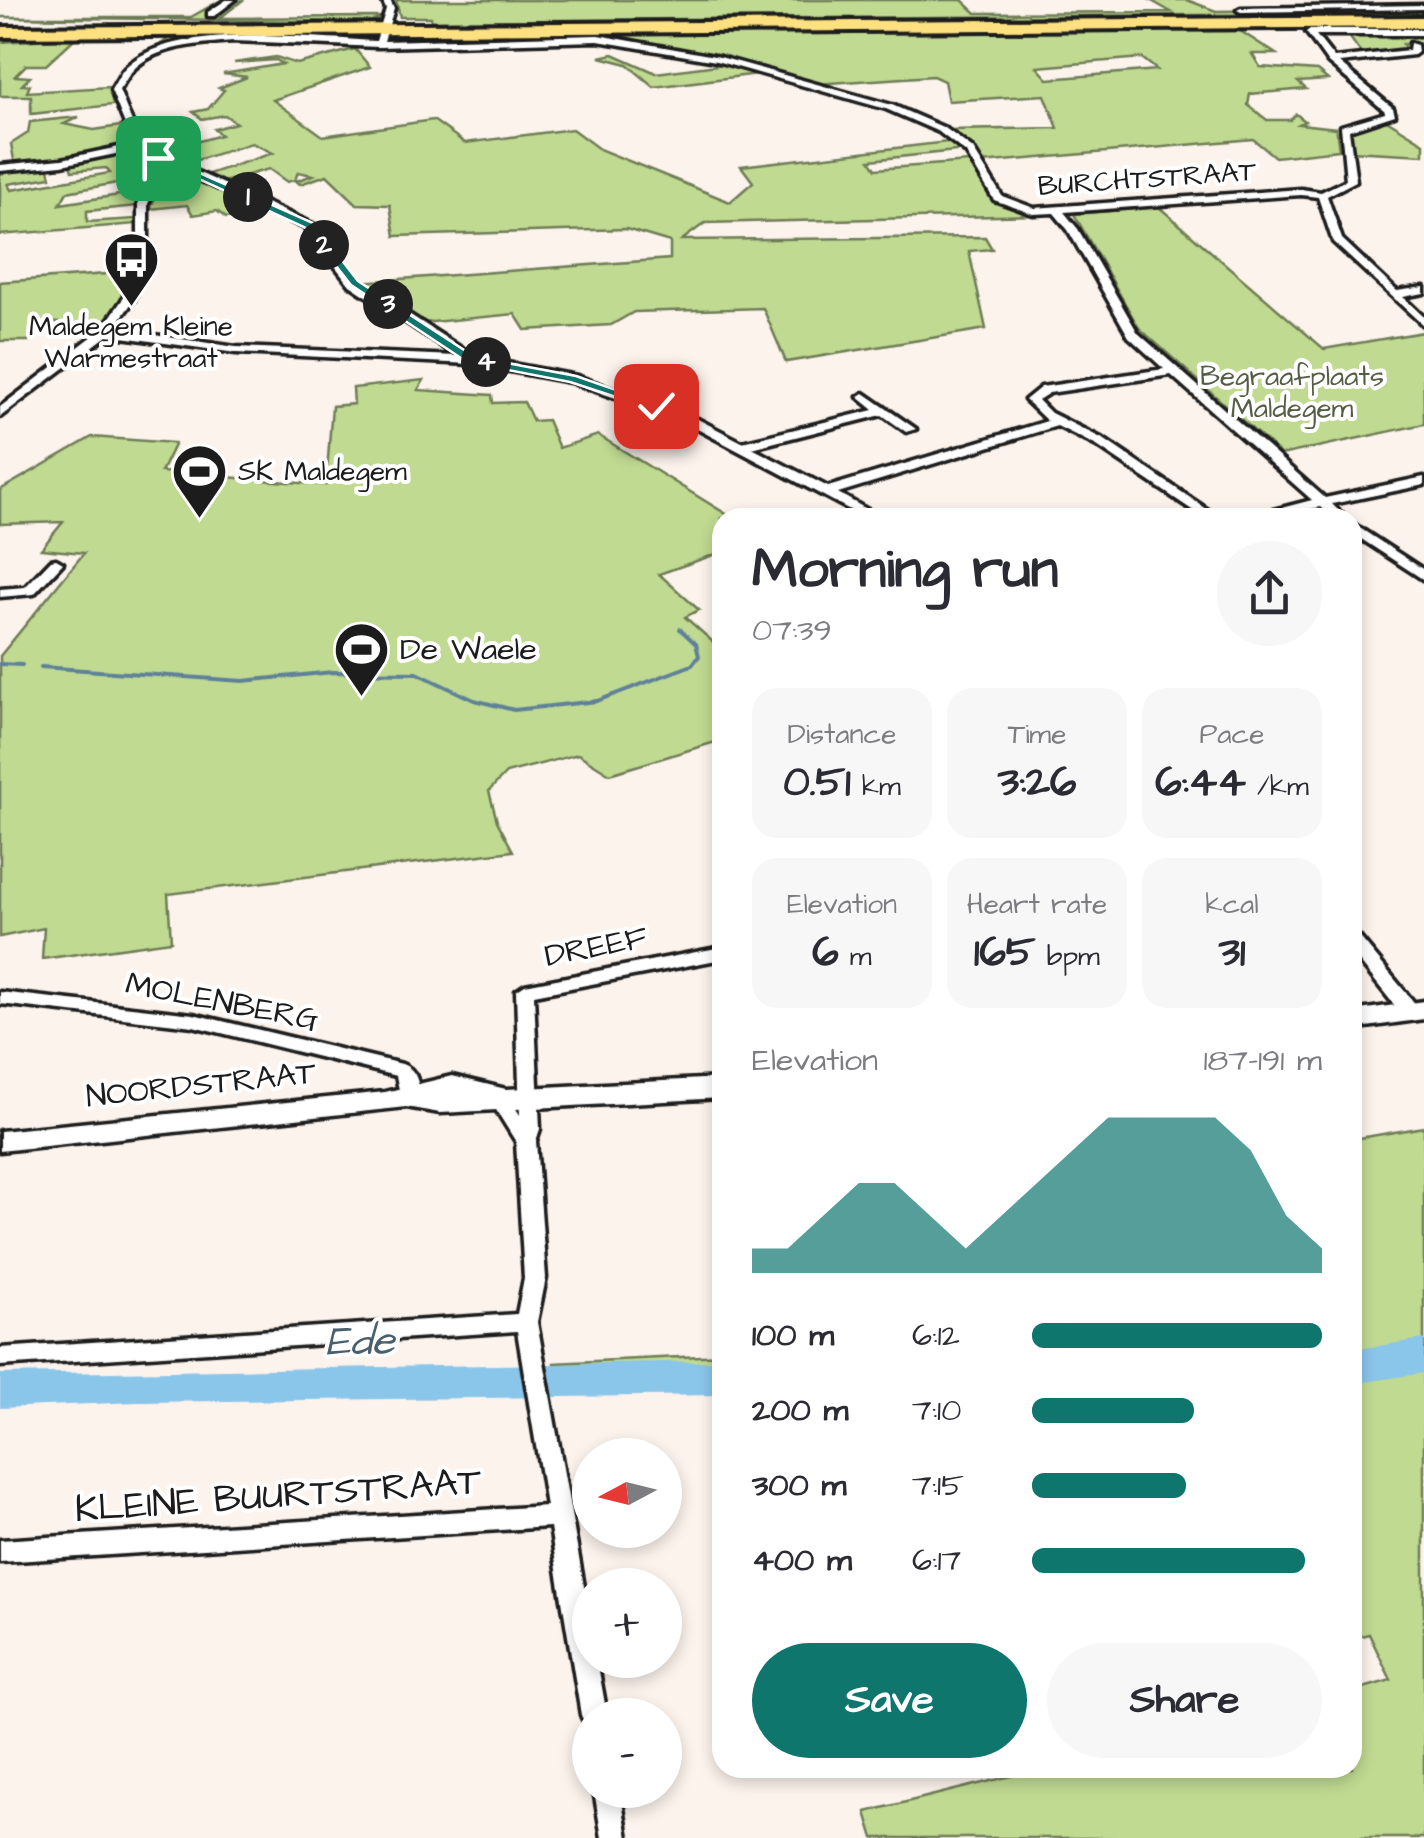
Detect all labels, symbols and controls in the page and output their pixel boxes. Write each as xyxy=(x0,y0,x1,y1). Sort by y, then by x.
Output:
pin xyxy=(116,116,201,201)
icon: arrive xyxy=(131,131,186,186)
street label: BURCHTSTRAAT xyxy=(1037,152,1258,206)
pin: 1 xyxy=(223,172,273,222)
text: 1 xyxy=(246,177,250,216)
pin: 2 xyxy=(299,220,349,270)
text: 2 xyxy=(316,225,332,264)
bus stop icon: Maldegem Kleine Warmestraat xyxy=(101,230,161,309)
pin: 3 xyxy=(363,279,413,329)
text: 3 xyxy=(381,284,395,323)
place label: Maldegem Kleine Warmestraat xyxy=(29,307,233,378)
pin: 4 xyxy=(461,337,511,387)
text: 4 xyxy=(476,342,496,381)
park label: Begraafplaats Maldegem xyxy=(1200,357,1384,429)
pin xyxy=(614,364,699,449)
icon: check xyxy=(629,379,684,434)
sports icon: SK Maldegem xyxy=(169,441,229,520)
place label: SK Maldegem xyxy=(238,452,407,492)
text: Morning run xyxy=(752,532,1058,608)
button: share xyxy=(1217,541,1322,646)
text: 07:39 xyxy=(752,608,832,653)
sports icon: De Waele xyxy=(331,619,391,698)
place label: De Waele xyxy=(400,627,537,672)
text: Distance xyxy=(788,715,896,754)
text: Time xyxy=(1008,715,1066,754)
text: Pace xyxy=(1200,715,1264,754)
text: 0.51 xyxy=(783,754,851,812)
text: 3:26 xyxy=(998,754,1076,812)
text: 6:44 xyxy=(1155,754,1246,812)
text: km xyxy=(851,767,901,806)
text: /km xyxy=(1246,767,1309,806)
text: Elevation xyxy=(787,885,897,924)
text: Heart rate xyxy=(967,885,1107,924)
text: kcal xyxy=(1205,885,1259,924)
street label: DREEF xyxy=(541,915,651,979)
text: 6 xyxy=(812,924,839,982)
text: 165 xyxy=(974,924,1036,982)
text: 31 xyxy=(1219,924,1245,982)
text: m xyxy=(839,937,872,976)
text: bpm xyxy=(1036,937,1100,976)
street label: MOLENBERG xyxy=(122,961,322,1043)
text: Elevation xyxy=(752,1038,878,1083)
text: 187–191 m xyxy=(1203,1038,1322,1083)
street label: NOORDSTRAAT xyxy=(84,1051,318,1119)
water label: Ede xyxy=(325,1312,397,1372)
text: 100 m xyxy=(752,1313,834,1358)
text: 6:12 xyxy=(912,1313,960,1358)
text: 200 m xyxy=(752,1388,848,1433)
text: 7:10 xyxy=(912,1388,961,1433)
north arrow xyxy=(572,1438,682,1548)
map controls xyxy=(572,1438,682,1808)
street label: KLEINE BUURTSTRAAT xyxy=(73,1456,483,1536)
text: 300 m xyxy=(752,1463,846,1508)
text: 7:15 xyxy=(912,1463,964,1508)
text: 400 m xyxy=(752,1538,852,1583)
text: 6:17 xyxy=(912,1538,961,1583)
button: + xyxy=(572,1568,682,1678)
button: Save xyxy=(752,1643,1027,1758)
button: Share xyxy=(1047,1643,1322,1758)
button: − xyxy=(572,1698,682,1808)

